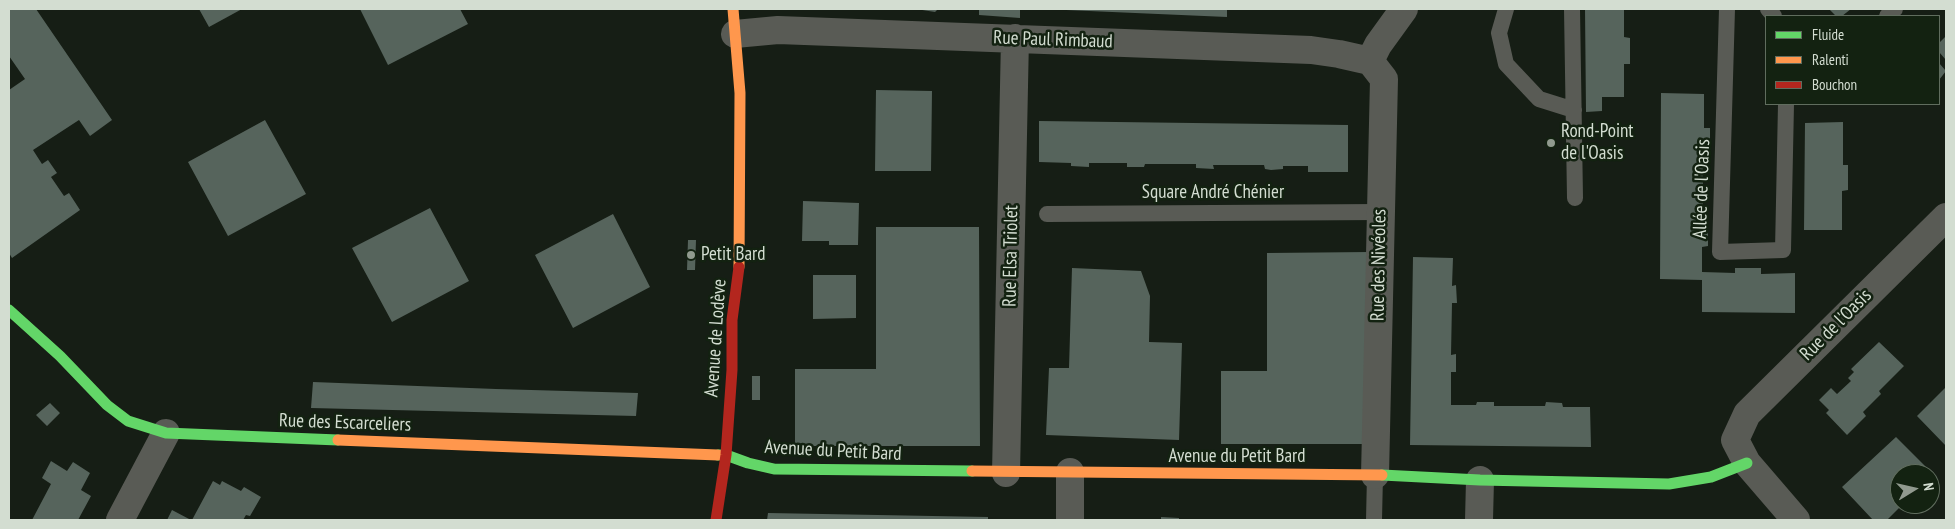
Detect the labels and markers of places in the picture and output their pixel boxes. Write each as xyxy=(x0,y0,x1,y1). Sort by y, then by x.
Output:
place label: Rond-Point de l'Oasis xyxy=(1561,121,1634,165)
marker: Rond-Point de l'Oasis xyxy=(1545,137,1557,149)
place label: Petit Bard xyxy=(701,244,765,266)
marker: Petit Bard xyxy=(685,249,697,261)

